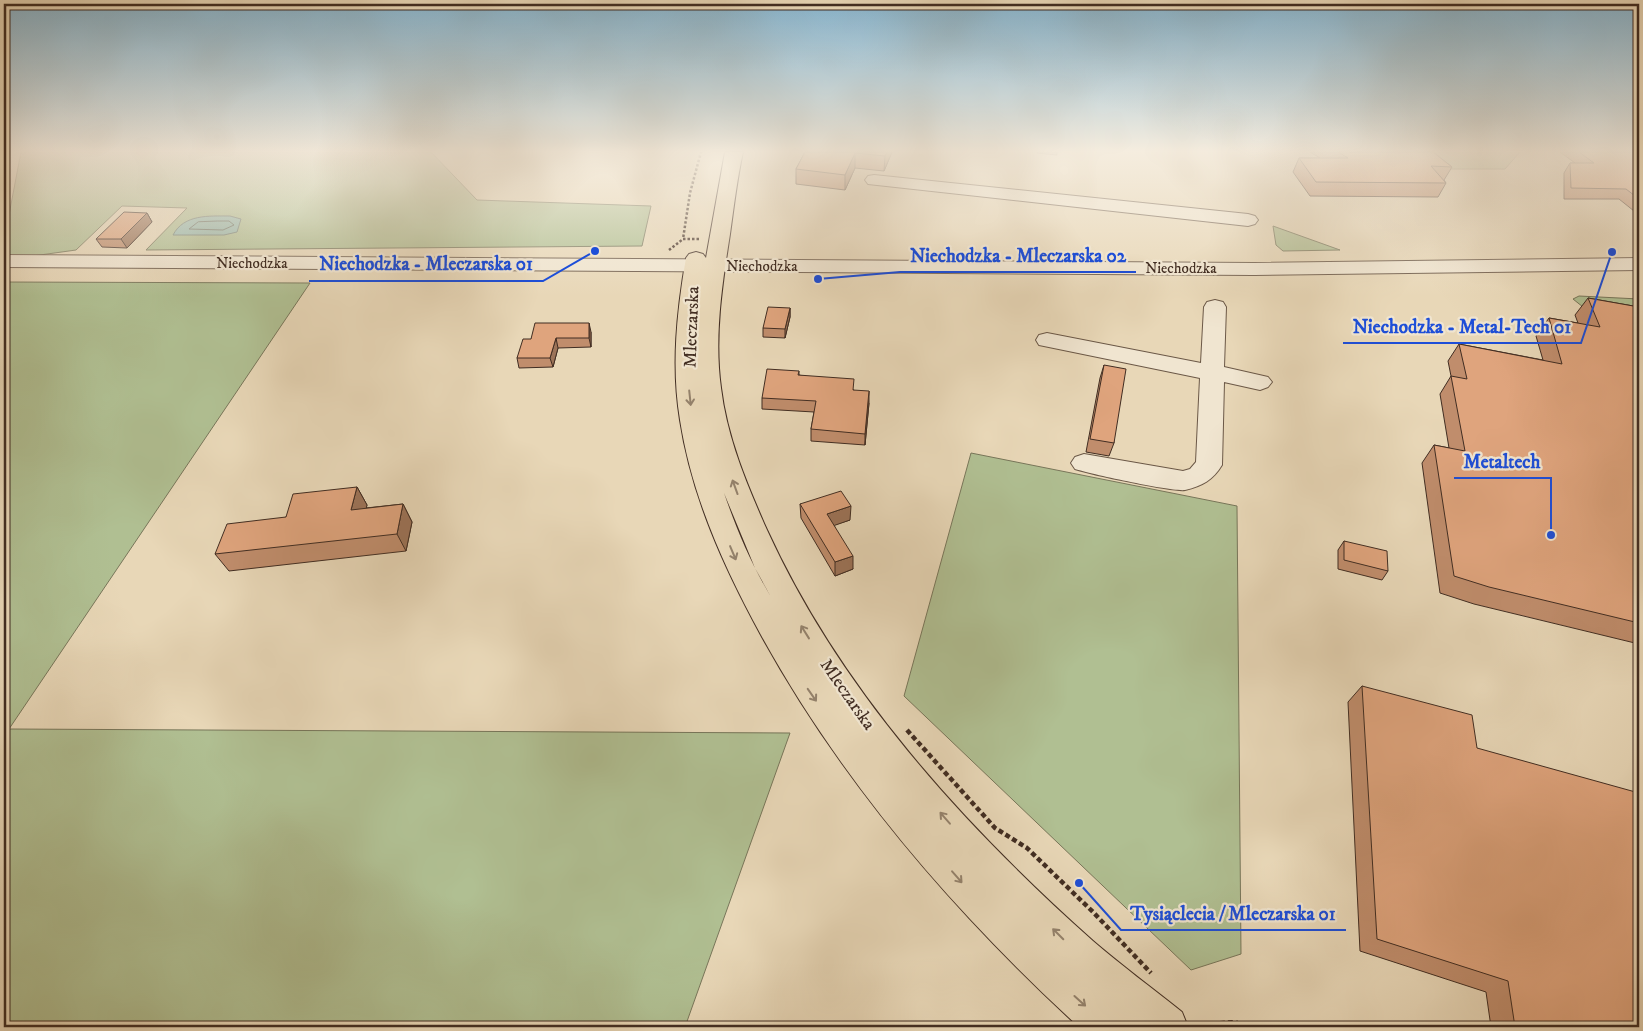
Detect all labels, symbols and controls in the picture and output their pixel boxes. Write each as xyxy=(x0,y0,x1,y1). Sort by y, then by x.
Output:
callout: Niechodzka - Mleczarska 02 xyxy=(900,238,1136,272)
text: Niechodzka - Mleczarska 02 xyxy=(910,245,1127,268)
callout: Niechodzka - Mleczarska 01 xyxy=(309,247,543,281)
text: Niechodzka - Mleczarska 01 xyxy=(319,253,533,276)
street label: Niechodzka xyxy=(216,254,288,273)
street label: Niechodzka xyxy=(726,257,798,276)
street label: Niechodzka xyxy=(1145,259,1217,278)
street label: Mleczarska xyxy=(680,285,704,368)
callout: Niechodzka - Metal-Tech 01 xyxy=(1343,309,1581,343)
text: Niechodzka - Metal-Tech 01 xyxy=(1353,316,1571,339)
one-way arrow xyxy=(686,389,695,405)
callout: Metaltech xyxy=(1454,444,1551,478)
text: Metaltech xyxy=(1464,451,1541,474)
one-way arrow xyxy=(730,479,739,495)
one-way arrow xyxy=(729,545,739,560)
one-way arrow xyxy=(800,626,810,640)
street label: Mleczarska xyxy=(815,655,880,735)
one-way arrow xyxy=(807,688,818,701)
one-way arrow xyxy=(939,811,951,824)
one-way arrow xyxy=(951,871,963,884)
callout: Tysiąclecia / Mleczarska 01 xyxy=(1121,896,1346,930)
text: Tysiąclecia / Mleczarska 01 xyxy=(1129,903,1336,926)
one-way arrow xyxy=(1052,928,1064,941)
one-way arrow xyxy=(1073,995,1086,1007)

